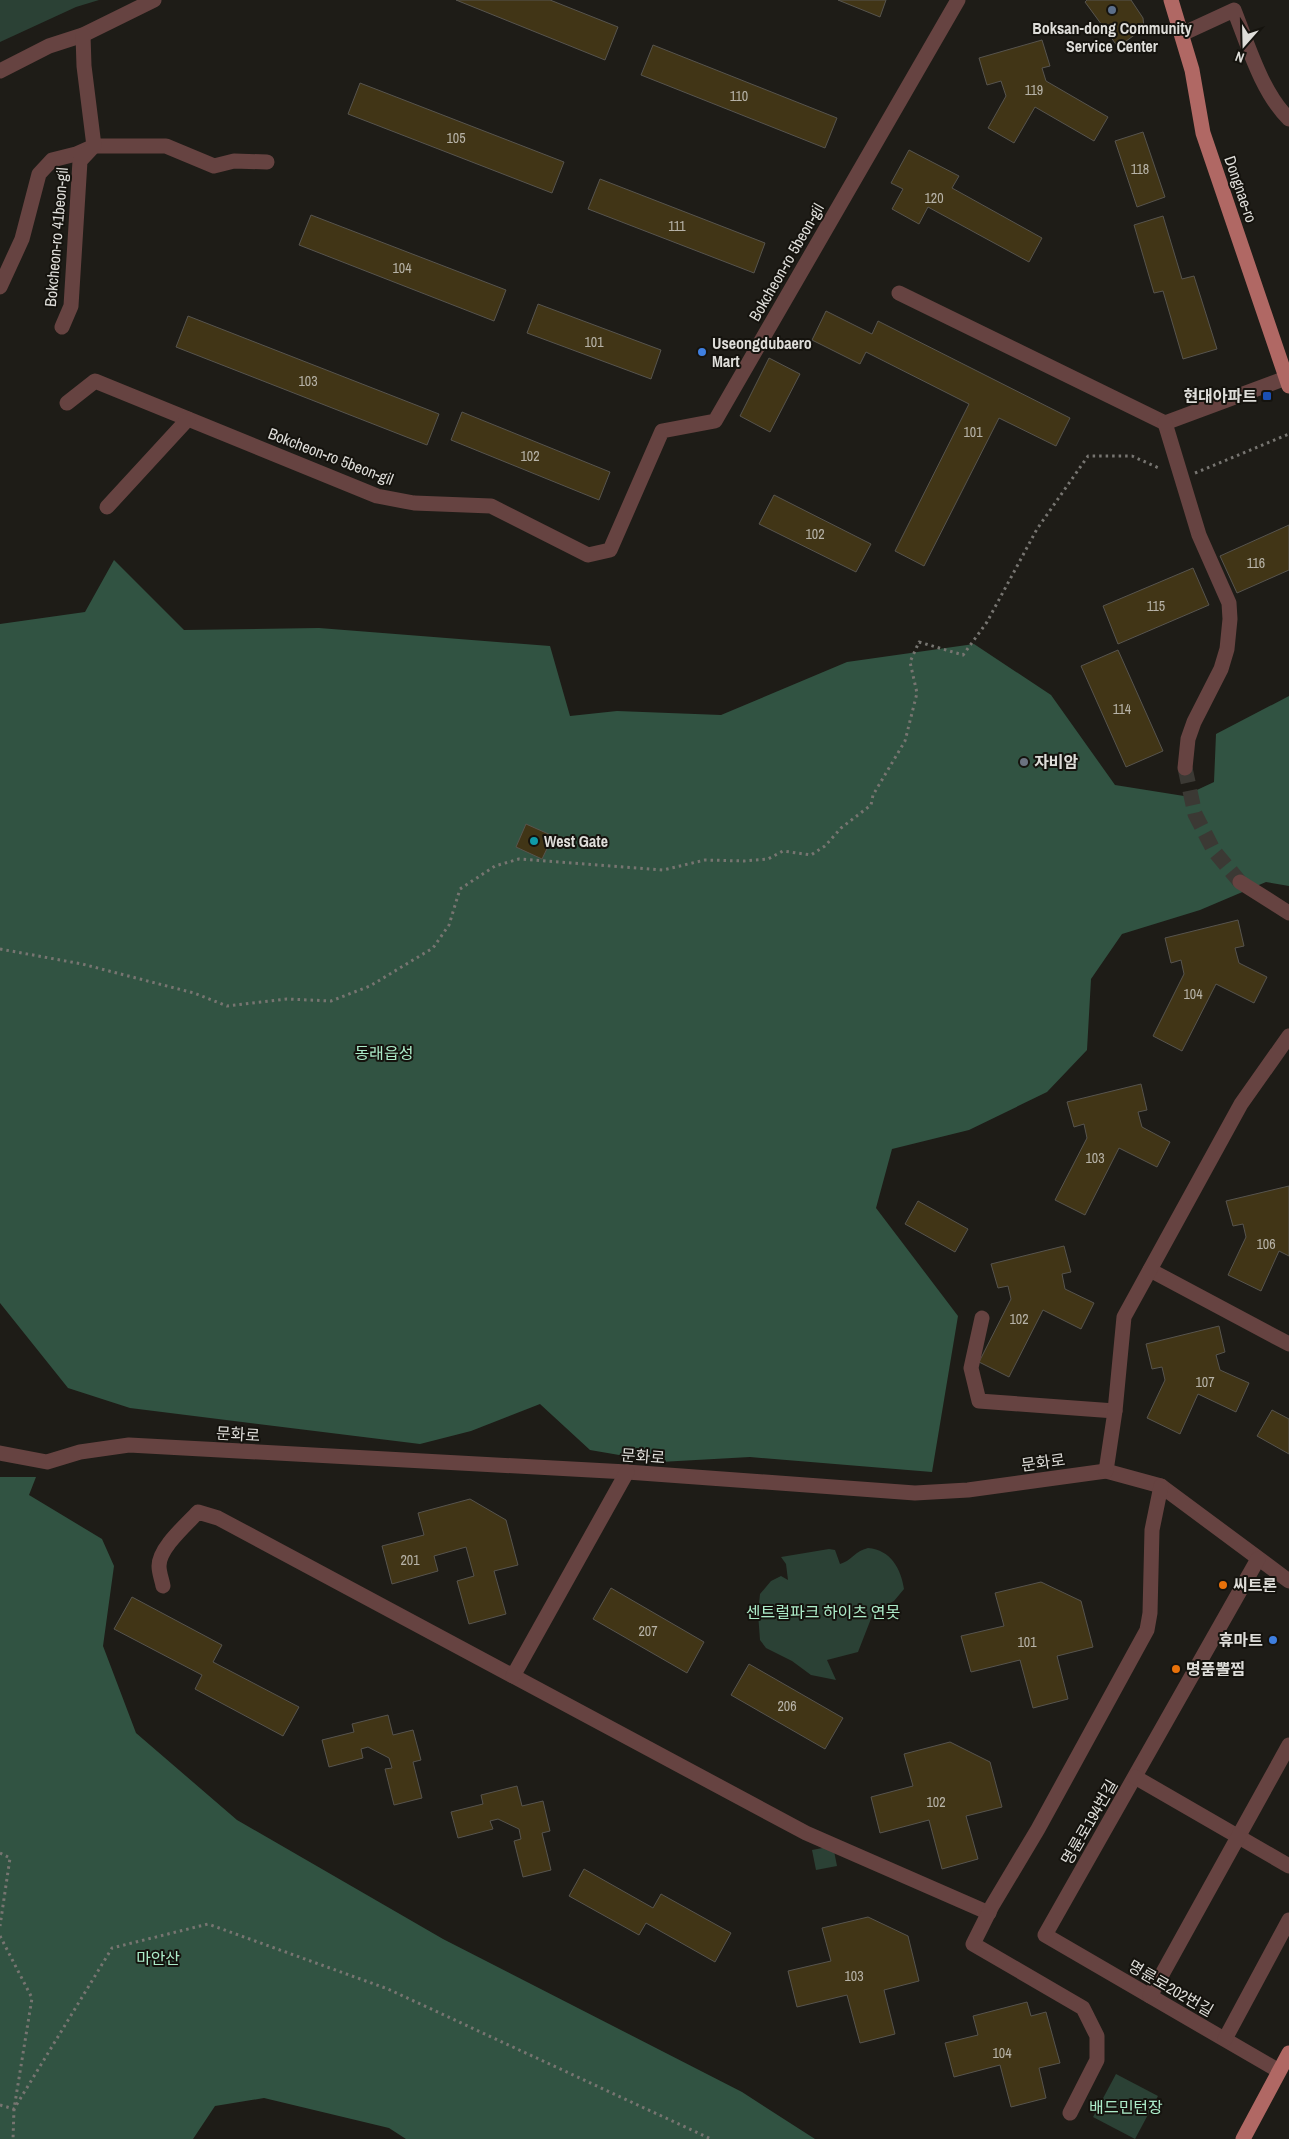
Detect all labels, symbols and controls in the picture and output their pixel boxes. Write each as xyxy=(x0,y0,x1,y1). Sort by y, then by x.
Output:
marker: Boksan-dong Community Service Center xyxy=(1106,4,1118,16)
place label: Boksan-dong Community Service Center xyxy=(1032,17,1193,57)
north arrow xyxy=(1219,20,1269,70)
text: N xyxy=(1233,47,1247,67)
house number: 119 xyxy=(1025,81,1043,99)
house number: 110 xyxy=(730,87,748,105)
house number: 105 xyxy=(446,129,466,147)
street label: Dongnae-ro xyxy=(1219,153,1263,225)
house number: 118 xyxy=(1131,160,1149,178)
street label: Bokcheon-ro 41beon-gil xyxy=(39,166,73,308)
house number: 120 xyxy=(924,189,944,207)
street label: Bokcheon-ro 5beon-gil xyxy=(743,199,829,325)
house number: 111 xyxy=(668,217,686,235)
house number: 104 xyxy=(392,259,412,277)
place label: Useongdubaero Mart xyxy=(712,332,812,372)
house number: 101 xyxy=(584,333,604,351)
marker: Useongdubaero Mart xyxy=(696,346,708,358)
house number: 103 xyxy=(298,372,318,390)
place label: 현대아파트 xyxy=(1183,385,1257,407)
marker: 현대아파트 xyxy=(1261,390,1273,402)
street label: Bokcheon-ro 5beon-gil xyxy=(265,422,397,490)
house number: 101 xyxy=(963,423,983,441)
house number: 102 xyxy=(520,447,540,465)
house number: 102 xyxy=(805,525,825,543)
house number: 116 xyxy=(1247,554,1265,572)
house number: 115 xyxy=(1147,597,1165,615)
house number: 114 xyxy=(1113,700,1132,718)
place label: 자비암 xyxy=(1034,751,1078,773)
marker: 자비암 xyxy=(1018,756,1030,768)
place label: West Gate xyxy=(544,830,608,852)
marker: West Gate xyxy=(528,835,540,847)
house number: 104 xyxy=(1183,985,1203,1003)
park label: 동래읍성 xyxy=(355,1042,413,1064)
house number: 103 xyxy=(1085,1149,1105,1167)
house number: 106 xyxy=(1256,1235,1276,1253)
house number: 102 xyxy=(1009,1310,1029,1328)
house number: 107 xyxy=(1195,1373,1215,1391)
street label: 문화로 xyxy=(215,1422,261,1446)
street label: 문화로 xyxy=(620,1443,666,1469)
street label: 문화로 xyxy=(1020,1448,1067,1476)
house number: 201 xyxy=(400,1551,420,1569)
place label: 씨트론 xyxy=(1233,1574,1277,1596)
marker: 씨트론 xyxy=(1217,1579,1229,1591)
park label: 센트럴파크 하이츠 연못 xyxy=(746,1601,901,1623)
house number: 207 xyxy=(638,1622,658,1640)
place label: 휴마트 xyxy=(1219,1629,1263,1651)
house number: 101 xyxy=(1017,1633,1037,1651)
marker: 휴마트 xyxy=(1267,1634,1279,1646)
place label: 명품뽈찜 xyxy=(1186,1658,1245,1680)
marker: 명품뽈찜 xyxy=(1170,1663,1182,1675)
house number: 206 xyxy=(777,1697,797,1715)
street label: 명륜로194번길 xyxy=(1056,1775,1122,1869)
house number: 102 xyxy=(926,1793,946,1811)
park label: 마안산 xyxy=(136,1947,180,1969)
street label: 명륜로202번길 xyxy=(1124,1955,1218,2021)
house number: 103 xyxy=(844,1967,864,1985)
house number: 104 xyxy=(992,2044,1012,2062)
park label: 배드민턴장 xyxy=(1089,2096,1163,2118)

